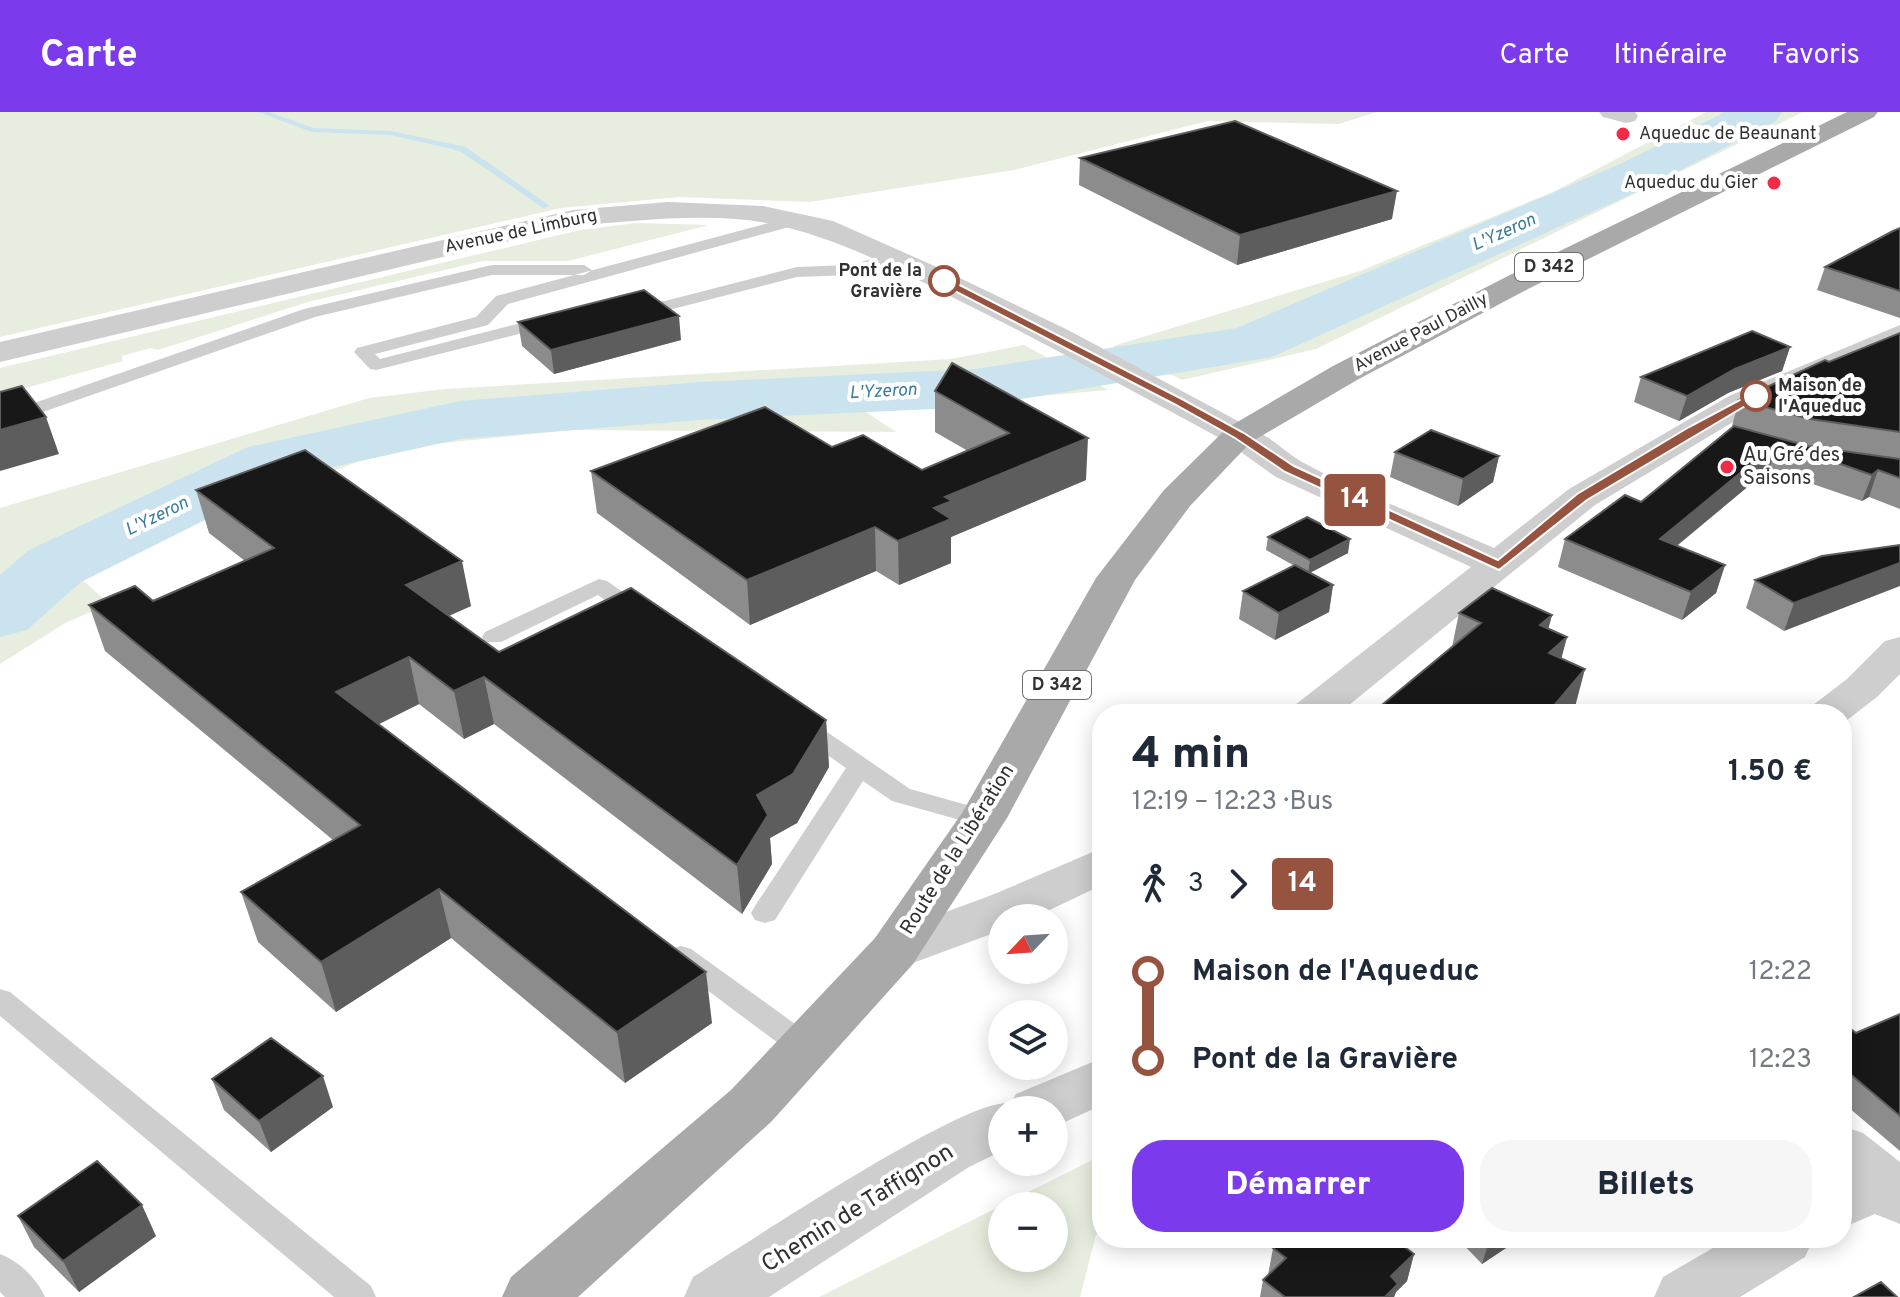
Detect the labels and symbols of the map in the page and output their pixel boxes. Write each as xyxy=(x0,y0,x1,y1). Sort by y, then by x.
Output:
place label: Aqueduc de Beaunant xyxy=(1639,123,1817,146)
marker: Aqueduc de Beaunant xyxy=(1614,125,1632,143)
place label: Aqueduc du Gier xyxy=(1624,172,1758,195)
marker: Aqueduc du Gier xyxy=(1765,174,1783,192)
street label: Avenue de Limburg xyxy=(443,205,599,259)
water label: L'Yzeron xyxy=(1468,209,1540,257)
road number: D 342 xyxy=(1515,253,1583,281)
place label: Pont de la Gravière xyxy=(839,260,922,304)
marker: Pont de la Gravière xyxy=(929,266,959,296)
street label: Avenue Paul Dailly xyxy=(1350,288,1492,378)
place label: Maison de l'Aqueduc xyxy=(1778,375,1862,419)
water label: L'Yzeron xyxy=(849,379,917,405)
marker: Maison de l'Aqueduc xyxy=(1741,381,1771,411)
place label: Au Gré des Saisons xyxy=(1743,443,1840,492)
marker: Au Gré des Saisons xyxy=(1718,458,1736,476)
line badge: 14 xyxy=(1319,474,1391,526)
water label: L'Yzeron xyxy=(122,492,193,542)
road number: D 342 xyxy=(1023,671,1091,699)
street label: Route de la Libération xyxy=(895,760,1021,940)
north arrow xyxy=(988,904,1068,984)
street label: Chemin de Taffignon xyxy=(756,1138,960,1280)

